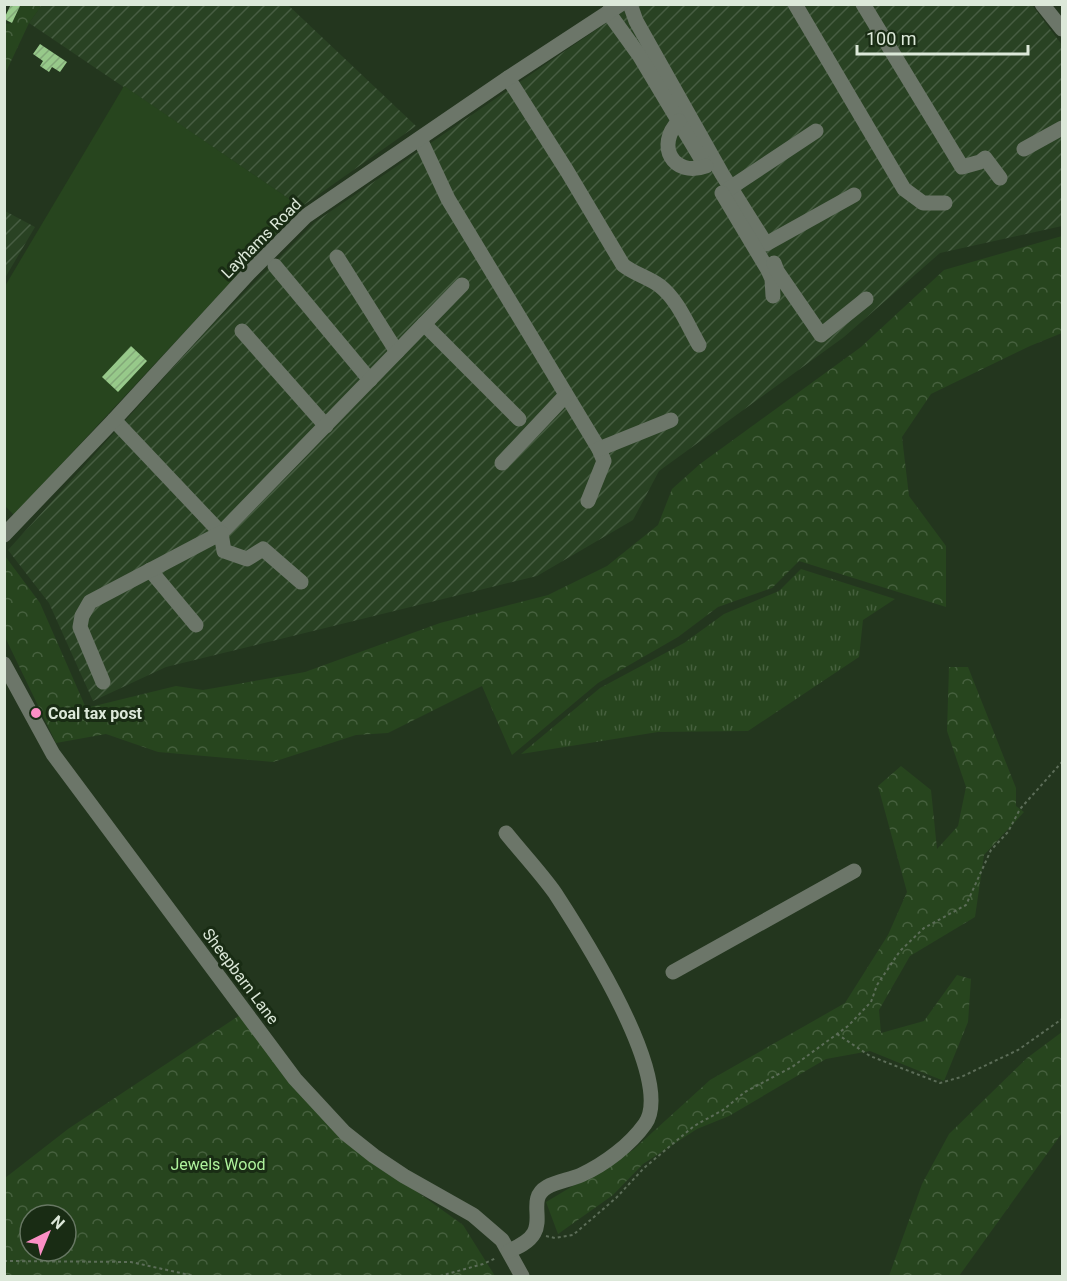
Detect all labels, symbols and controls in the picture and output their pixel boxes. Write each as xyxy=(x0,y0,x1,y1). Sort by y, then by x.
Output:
scale bar xyxy=(857,18,1028,56)
text: 100 m xyxy=(866,28,917,49)
street label: Layhams Road xyxy=(217,194,305,282)
place label: Coal tax post xyxy=(48,704,143,723)
marker: Coal tax post xyxy=(29,706,43,720)
street label: Sheepbarn Lane xyxy=(198,925,283,1028)
park label: Jewels Wood xyxy=(170,1155,266,1174)
north arrow xyxy=(18,1203,78,1263)
text: N xyxy=(47,1212,68,1233)

